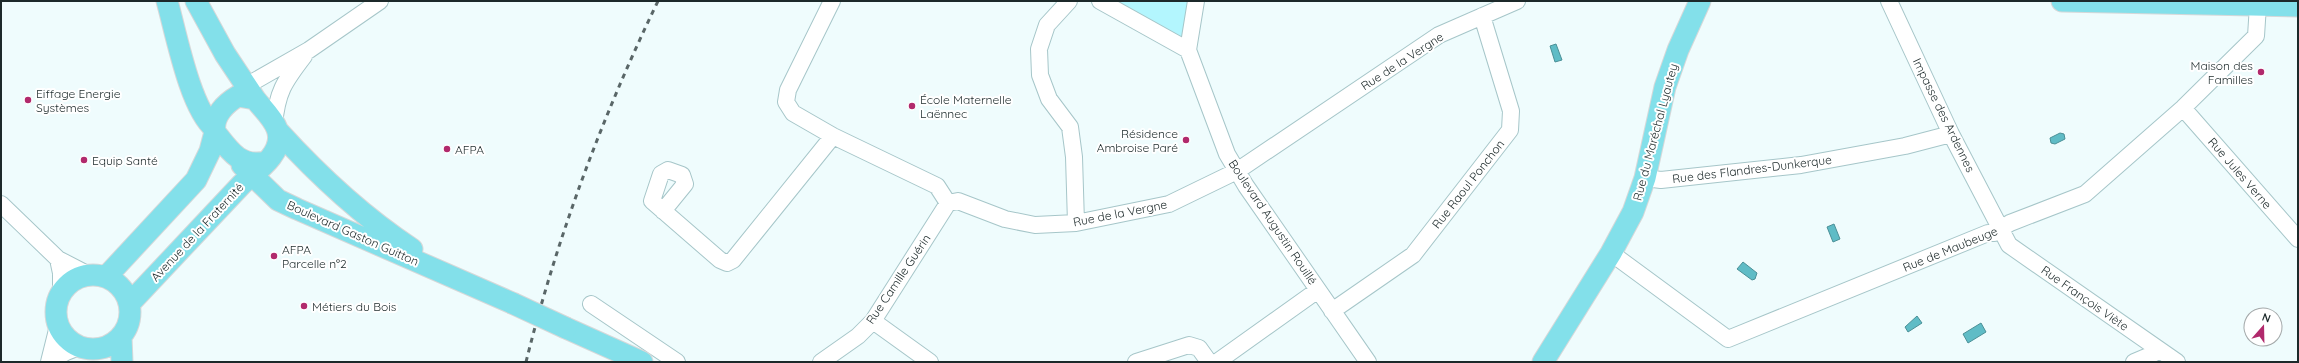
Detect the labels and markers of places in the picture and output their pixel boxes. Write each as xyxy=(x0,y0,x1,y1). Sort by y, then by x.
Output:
place label: Maison des Familles xyxy=(2190,58,2253,87)
marker: Maison des Familles xyxy=(2256,67,2266,77)
place label: Eiffage Energie Systèmes xyxy=(36,86,121,115)
place label: École Maternelle Laënnec xyxy=(920,92,1012,121)
marker: Eiffage Energie Systèmes xyxy=(23,95,33,105)
marker: École Maternelle Laënnec xyxy=(907,101,917,111)
place label: Résidence Ambroise Paré xyxy=(1097,126,1178,155)
marker: Résidence Ambroise Paré xyxy=(1181,135,1191,145)
place label: AFPA xyxy=(455,142,484,157)
marker: AFPA xyxy=(442,144,452,154)
place label: Equip Santé xyxy=(92,153,158,168)
marker: Equip Santé xyxy=(79,155,89,165)
place label: AFPA Parcelle n°2 xyxy=(282,242,347,271)
marker: AFPA Parcelle n°2 xyxy=(269,251,279,261)
place label: Métiers du Bois xyxy=(312,299,397,314)
marker: Métiers du Bois xyxy=(299,301,309,311)

